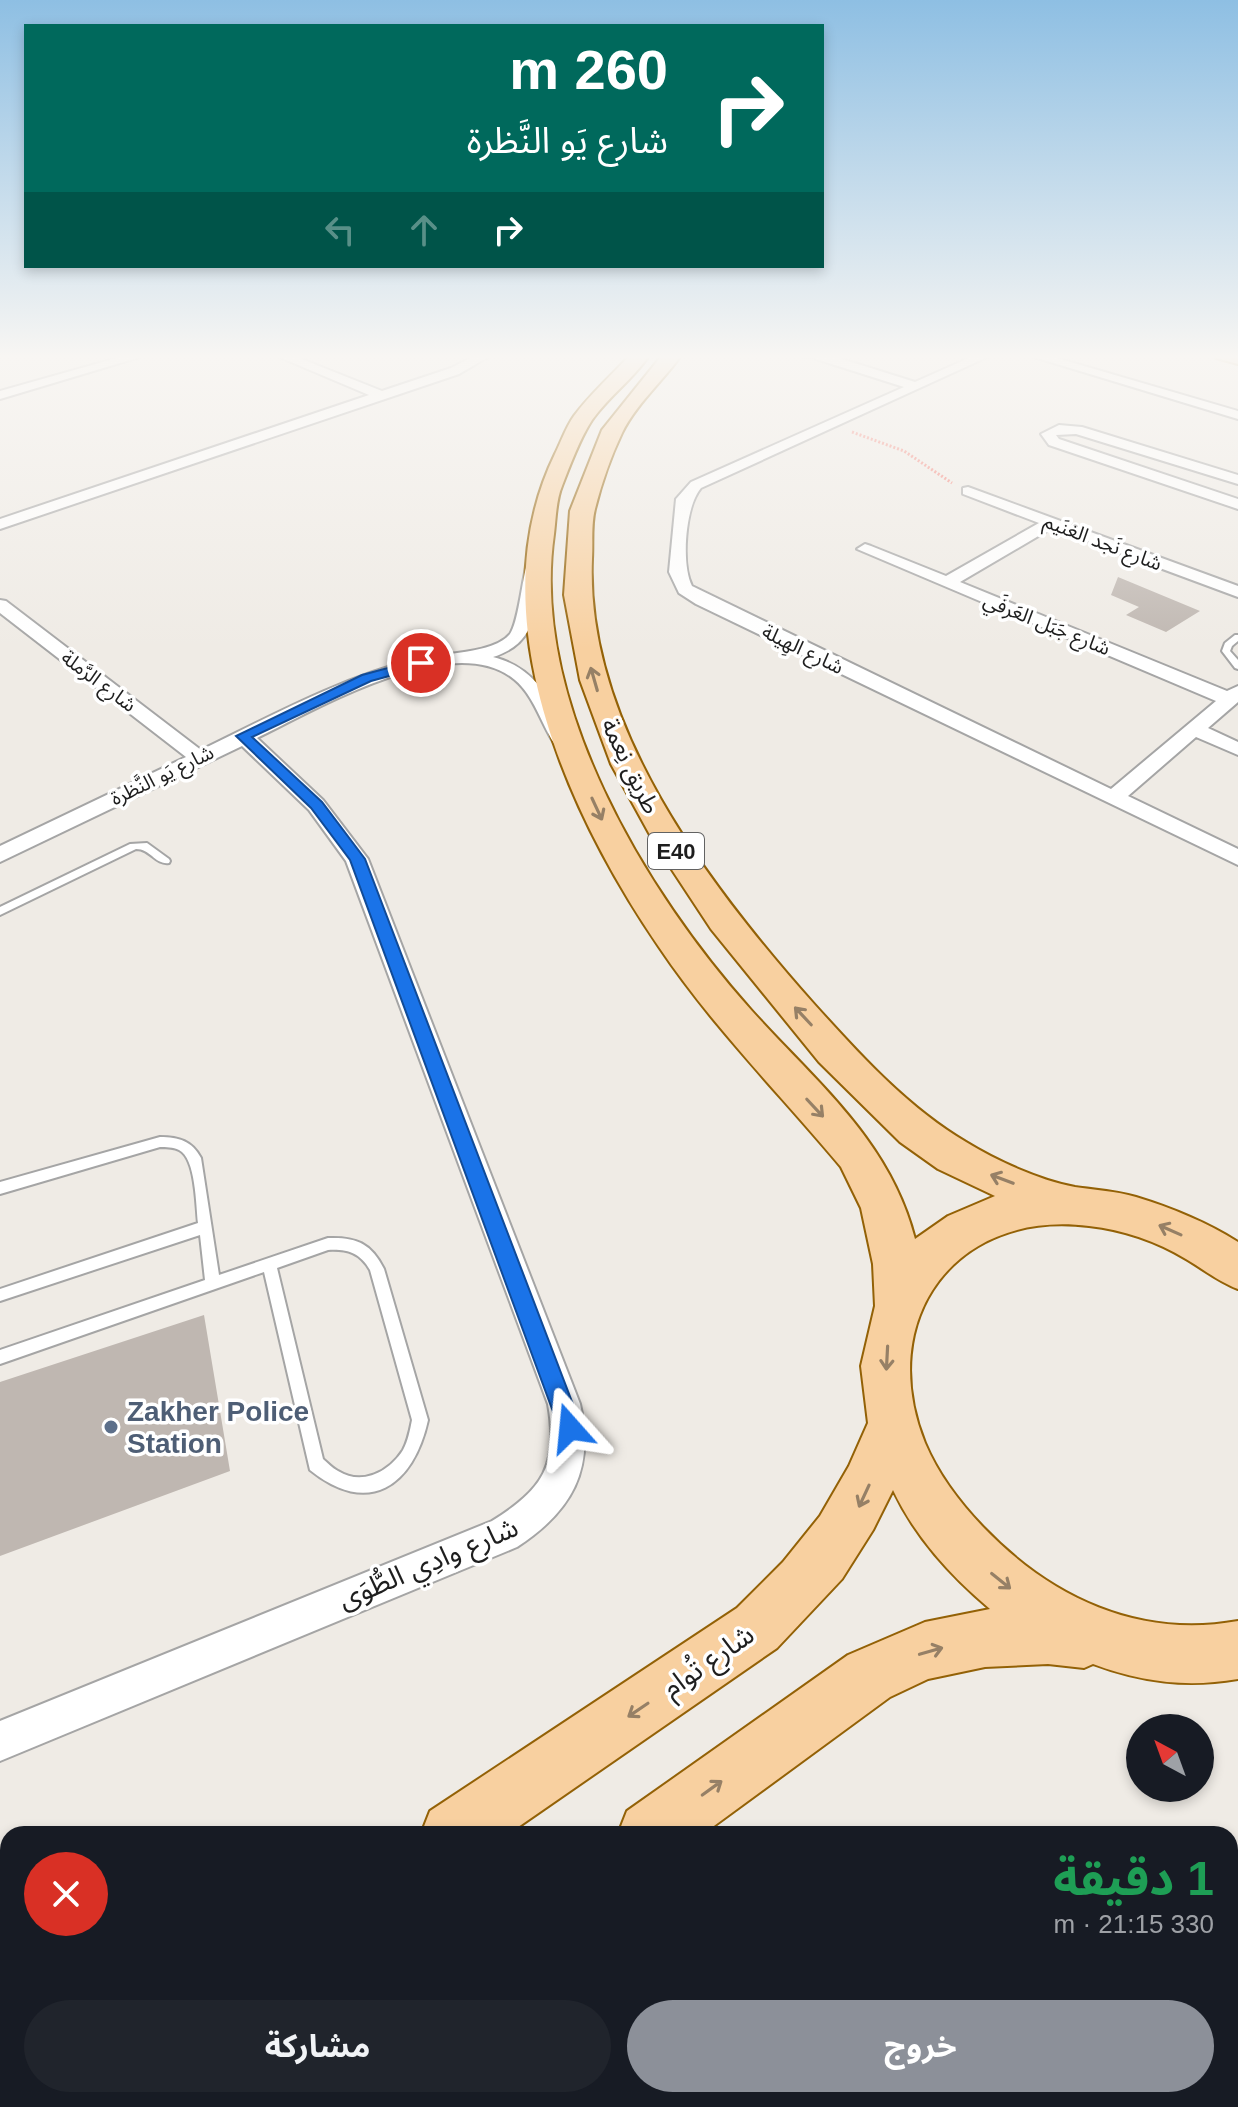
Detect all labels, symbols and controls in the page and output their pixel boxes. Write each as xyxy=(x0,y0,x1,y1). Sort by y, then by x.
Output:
text: 260 m xyxy=(509,38,668,101)
icon: right xyxy=(696,56,800,160)
text: شارع يَو النَّظرة xyxy=(467,120,668,161)
icon: left xyxy=(318,208,362,252)
icon: ahead xyxy=(402,208,446,252)
icon: right xyxy=(486,208,530,252)
street label: شارع نَجد الغنَيم xyxy=(1039,509,1165,578)
street label: شارع جَبَل العَرفَي xyxy=(979,587,1114,664)
street label: شارع الهِيلة xyxy=(757,620,847,682)
pin xyxy=(387,629,455,697)
icon: arrive xyxy=(399,641,443,685)
street label: شارع الرَّملة xyxy=(55,646,141,719)
one-way arrow xyxy=(585,667,600,692)
street label: طريق نِعمة xyxy=(595,714,666,819)
street label: شارع يَو النَّظرة xyxy=(106,739,219,813)
one-way arrow xyxy=(590,797,605,821)
road number: E40 xyxy=(648,833,704,869)
one-way arrow xyxy=(793,1006,812,1026)
one-way arrow xyxy=(806,1098,824,1118)
one-way arrow xyxy=(990,1171,1015,1186)
one-way arrow xyxy=(1159,1221,1183,1236)
one-way arrow xyxy=(879,1345,894,1371)
position arrow xyxy=(528,1386,612,1470)
place label: Zakher Police Station xyxy=(127,1396,309,1459)
marker: Zakher Police Station xyxy=(102,1418,120,1436)
one-way arrow xyxy=(856,1484,871,1508)
street label: شارع وادِي الطُّوَى xyxy=(333,1509,525,1620)
one-way arrow xyxy=(990,1572,1011,1590)
street label: شارع تُوام xyxy=(655,1616,762,1708)
one-way arrow xyxy=(918,1642,944,1657)
one-way arrow xyxy=(627,1702,649,1718)
north arrow xyxy=(1126,1714,1214,1802)
map controls xyxy=(1126,1714,1214,1802)
one-way arrow xyxy=(701,1780,723,1796)
button: close xyxy=(24,1852,108,1936)
text: 1 دقيقة xyxy=(1053,1852,1214,1905)
text: 330 m · 21:15 xyxy=(1054,1909,1214,1939)
button: مشاركة xyxy=(24,2000,611,2092)
button: خروج xyxy=(627,2000,1214,2092)

